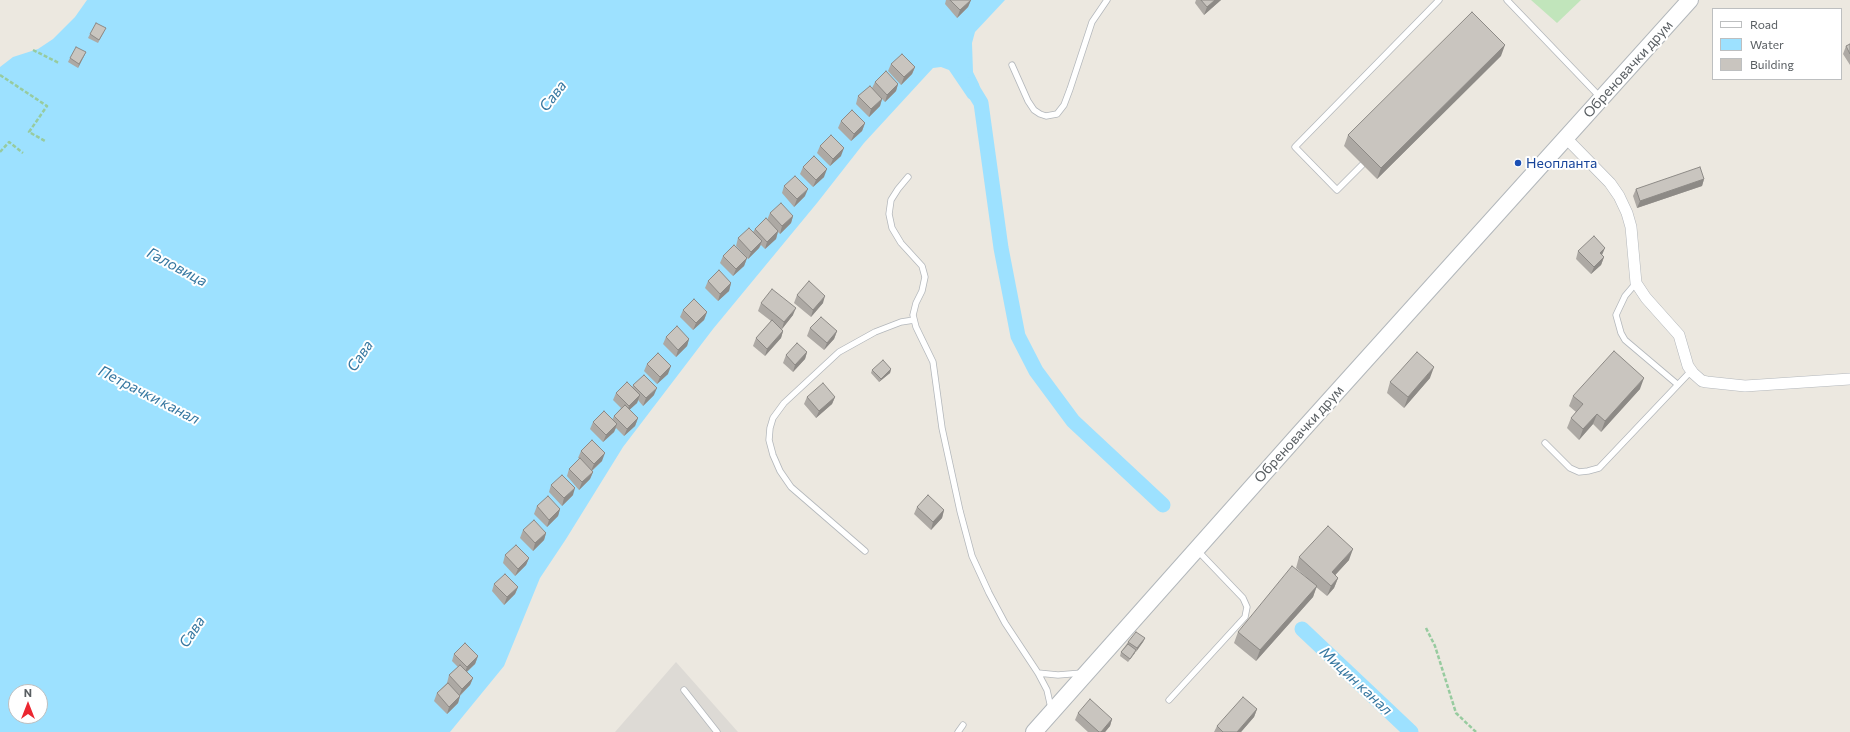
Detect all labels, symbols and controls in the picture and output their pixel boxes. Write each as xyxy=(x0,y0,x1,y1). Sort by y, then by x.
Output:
legend xyxy=(1712,8,1842,80)
street label: Обреновачки друм xyxy=(1580,17,1676,121)
text: Road xyxy=(1750,17,1778,31)
text: Water xyxy=(1750,37,1784,51)
text: Building xyxy=(1750,57,1794,71)
water label: Сава xyxy=(536,77,570,115)
place label: Неопланта xyxy=(1526,155,1597,171)
marker: Неопланта xyxy=(1513,158,1523,168)
water label: Галовица xyxy=(144,244,210,290)
water label: Сава xyxy=(343,337,377,375)
water label: Петрачки канал xyxy=(95,362,203,428)
street label: Обреновачки друм xyxy=(1251,382,1347,486)
water label: Сава xyxy=(175,613,209,651)
water label: Мицин канал xyxy=(1316,643,1396,719)
north arrow xyxy=(8,684,48,724)
text: N xyxy=(24,686,32,699)

